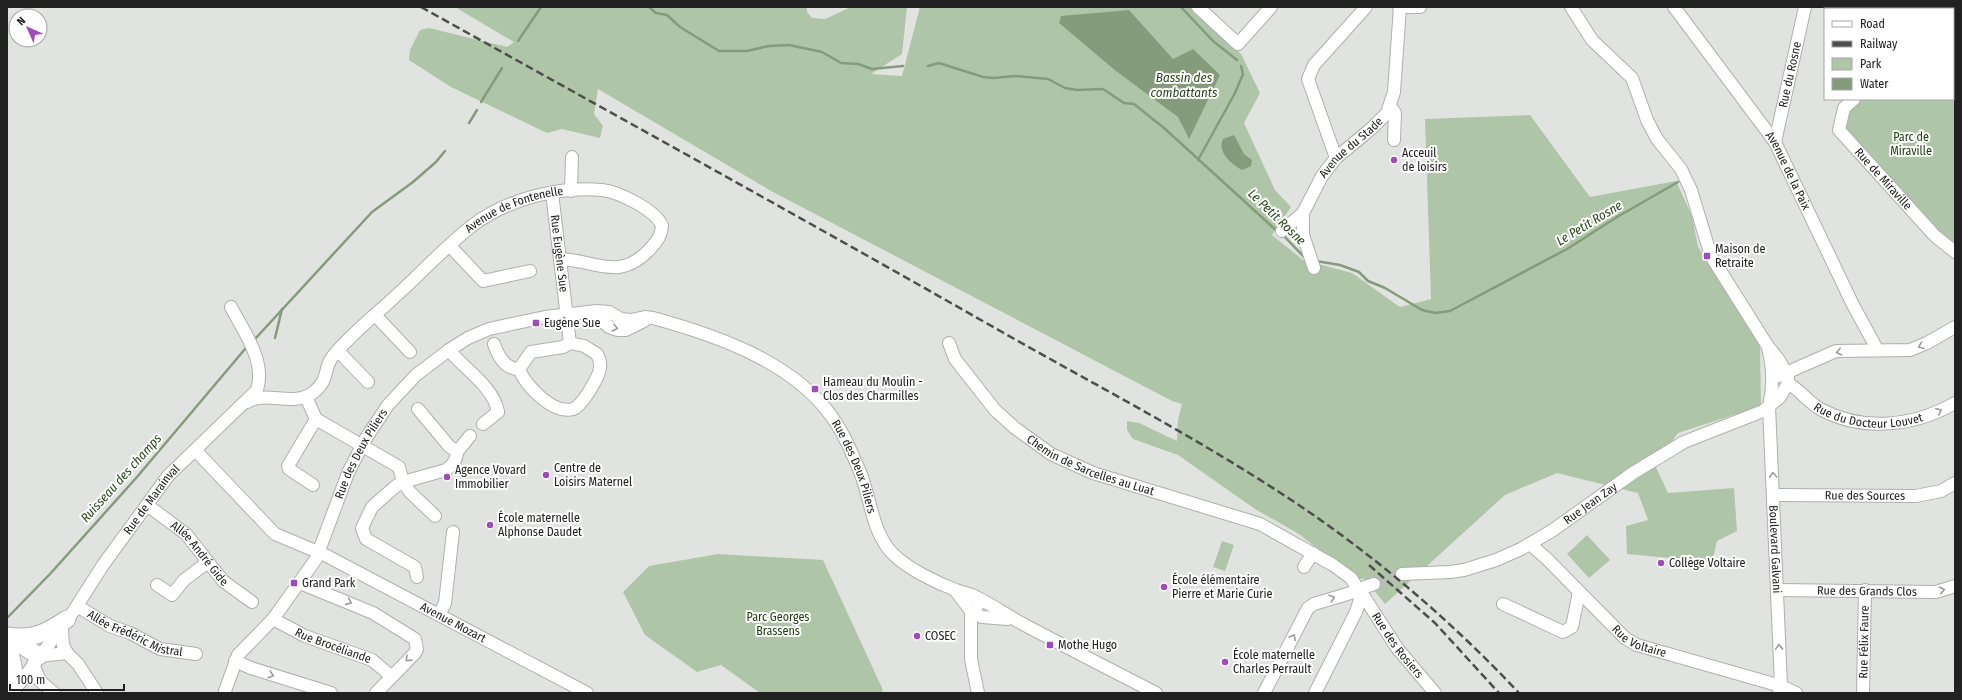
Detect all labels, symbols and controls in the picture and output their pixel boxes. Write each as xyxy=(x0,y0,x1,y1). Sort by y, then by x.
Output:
north arrow xyxy=(8,8,48,48)
legend xyxy=(1824,8,1954,100)
text: N xyxy=(14,14,28,28)
text: Road xyxy=(1860,17,1885,31)
text: Railway xyxy=(1860,37,1898,51)
street label: Rue du Rosne xyxy=(1776,40,1804,109)
text: Park xyxy=(1860,57,1882,71)
water label: Bassin des combattants xyxy=(1150,70,1218,100)
text: Water xyxy=(1860,77,1889,91)
street label: Avenue du Stade xyxy=(1316,114,1386,181)
street label: Avenue de la Paix xyxy=(1763,129,1814,213)
park label: Parc de Miraville xyxy=(1890,130,1932,158)
street label: Rue de Miraville xyxy=(1852,145,1915,213)
place label: Acceuil de loisirs xyxy=(1402,146,1447,174)
marker: Acceuil de loisirs xyxy=(1389,155,1399,165)
street label: Avenue de Fontenelle xyxy=(462,184,564,236)
water label: Le Petit Rosne xyxy=(1245,186,1309,248)
water label: Le Petit Rosne xyxy=(1553,198,1625,248)
street label: Rue Eugène Sue xyxy=(548,214,571,293)
place label: Maison de Retraite xyxy=(1715,242,1765,270)
marker: Maison de Retraite xyxy=(1702,251,1712,261)
place label: Eugène Sue xyxy=(544,316,600,330)
marker: Eugène Sue xyxy=(531,318,541,328)
one-way arrow xyxy=(612,324,619,332)
one-way arrow xyxy=(1917,341,1924,349)
one-way arrow xyxy=(1835,347,1842,355)
place label: Hameau du Moulin - Clos des Charmilles xyxy=(823,375,923,403)
marker: Hameau du Moulin - Clos des Charmilles xyxy=(810,384,820,394)
street label: Rue du Docteur Louvet xyxy=(1811,400,1924,431)
street label: Rue des Deux Piliers xyxy=(332,406,390,501)
one-way arrow xyxy=(1935,408,1943,416)
street label: Rue des Deux Piliers xyxy=(829,417,879,515)
water label: Ruisseau des champs xyxy=(77,430,165,525)
street label: Chemin de Sarcelles au Luat xyxy=(1024,432,1156,498)
place label: Centre de Loisirs Maternel xyxy=(554,461,632,489)
street label: Rue de Marainval xyxy=(121,462,183,537)
place label: Agence Vovard Immobilier xyxy=(455,463,526,491)
marker: Centre de Loisirs Maternel xyxy=(541,470,551,480)
marker: Agence Vovard Immobilier xyxy=(442,472,452,482)
one-way arrow xyxy=(1768,472,1777,478)
street label: Rue Jean Zay xyxy=(1561,479,1620,527)
street label: Rue des Sources xyxy=(1825,488,1905,503)
street label: Boulevard Galvani xyxy=(1766,505,1784,594)
place label: École maternelle Alphonse Daudet xyxy=(498,510,582,539)
street label: Allée André Gide xyxy=(168,518,231,589)
marker: École maternelle Alphonse Daudet xyxy=(485,520,495,530)
place label: Collège Voltaire xyxy=(1669,556,1745,570)
marker: Collège Voltaire xyxy=(1656,558,1666,568)
place label: École élémentaire Pierre et Marie Curie xyxy=(1172,572,1272,601)
place label: Grand Park xyxy=(302,576,356,590)
marker: Grand Park xyxy=(289,578,299,588)
marker: École élémentaire Pierre et Marie Curie xyxy=(1159,582,1169,592)
street label: Rue des Grands Clos xyxy=(1817,584,1917,599)
one-way arrow xyxy=(1939,587,1945,595)
one-way arrow xyxy=(1329,594,1336,602)
one-way arrow xyxy=(346,598,353,606)
street label: Avenue Mozart xyxy=(418,599,488,646)
street label: Rue Félix Faure xyxy=(1856,605,1872,679)
street label: Allée Frédéric Mistral xyxy=(85,607,183,659)
park label: Parc Georges Brassens xyxy=(747,610,809,638)
street label: Rue des Rosiers xyxy=(1369,610,1426,681)
street label: Rue Voltaire xyxy=(1609,622,1668,660)
street label: Rue Brocéliande xyxy=(293,625,373,666)
place label: COSEC xyxy=(925,629,956,643)
marker: COSEC xyxy=(912,631,922,641)
one-way arrow xyxy=(1288,634,1296,641)
place label: Mothe Hugo xyxy=(1058,638,1117,652)
marker: Mothe Hugo xyxy=(1045,640,1055,650)
one-way arrow xyxy=(1775,644,1784,650)
place label: École maternelle Charles Perrault xyxy=(1233,647,1315,676)
one-way arrow xyxy=(405,655,413,662)
marker: École maternelle Charles Perrault xyxy=(1220,657,1230,667)
scale bar xyxy=(10,666,124,692)
one-way arrow xyxy=(268,670,275,679)
text: 100 m xyxy=(16,673,45,687)

